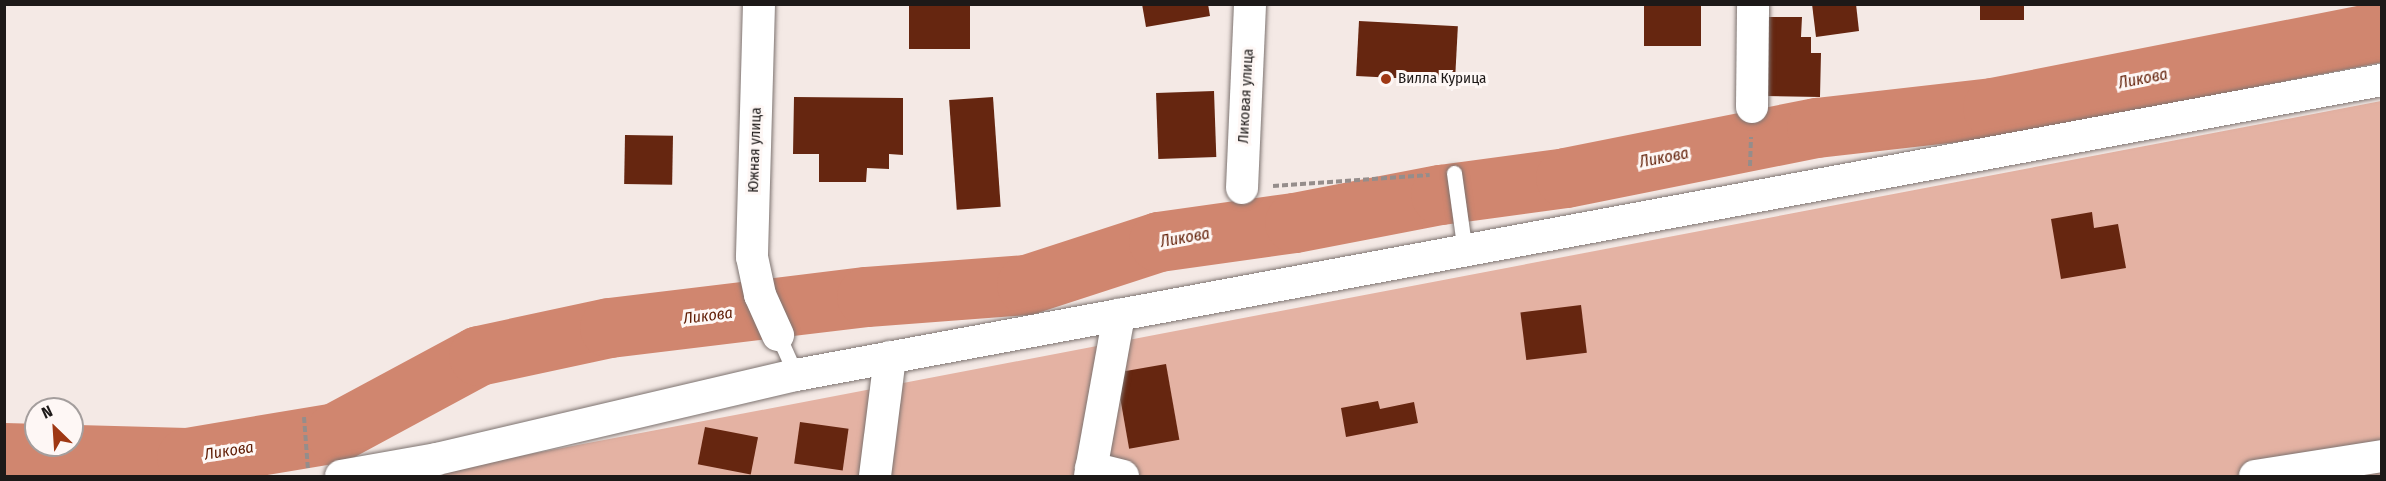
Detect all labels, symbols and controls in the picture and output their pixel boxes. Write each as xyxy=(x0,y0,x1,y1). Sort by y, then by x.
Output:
street label: Ликовая улица xyxy=(1235,48,1257,144)
water label: Ликова xyxy=(2117,65,2169,93)
place label: Вилла Курица xyxy=(1398,70,1486,88)
marker: Вилла Курица xyxy=(1379,72,1393,86)
street label: Южная улица xyxy=(745,107,765,193)
water label: Ликова xyxy=(1638,144,1690,172)
water label: Ликова xyxy=(1159,224,1211,252)
water label: Ликова xyxy=(682,303,734,329)
north arrow xyxy=(24,397,84,457)
text: N xyxy=(39,401,55,423)
water label: Ликова xyxy=(203,438,255,464)

